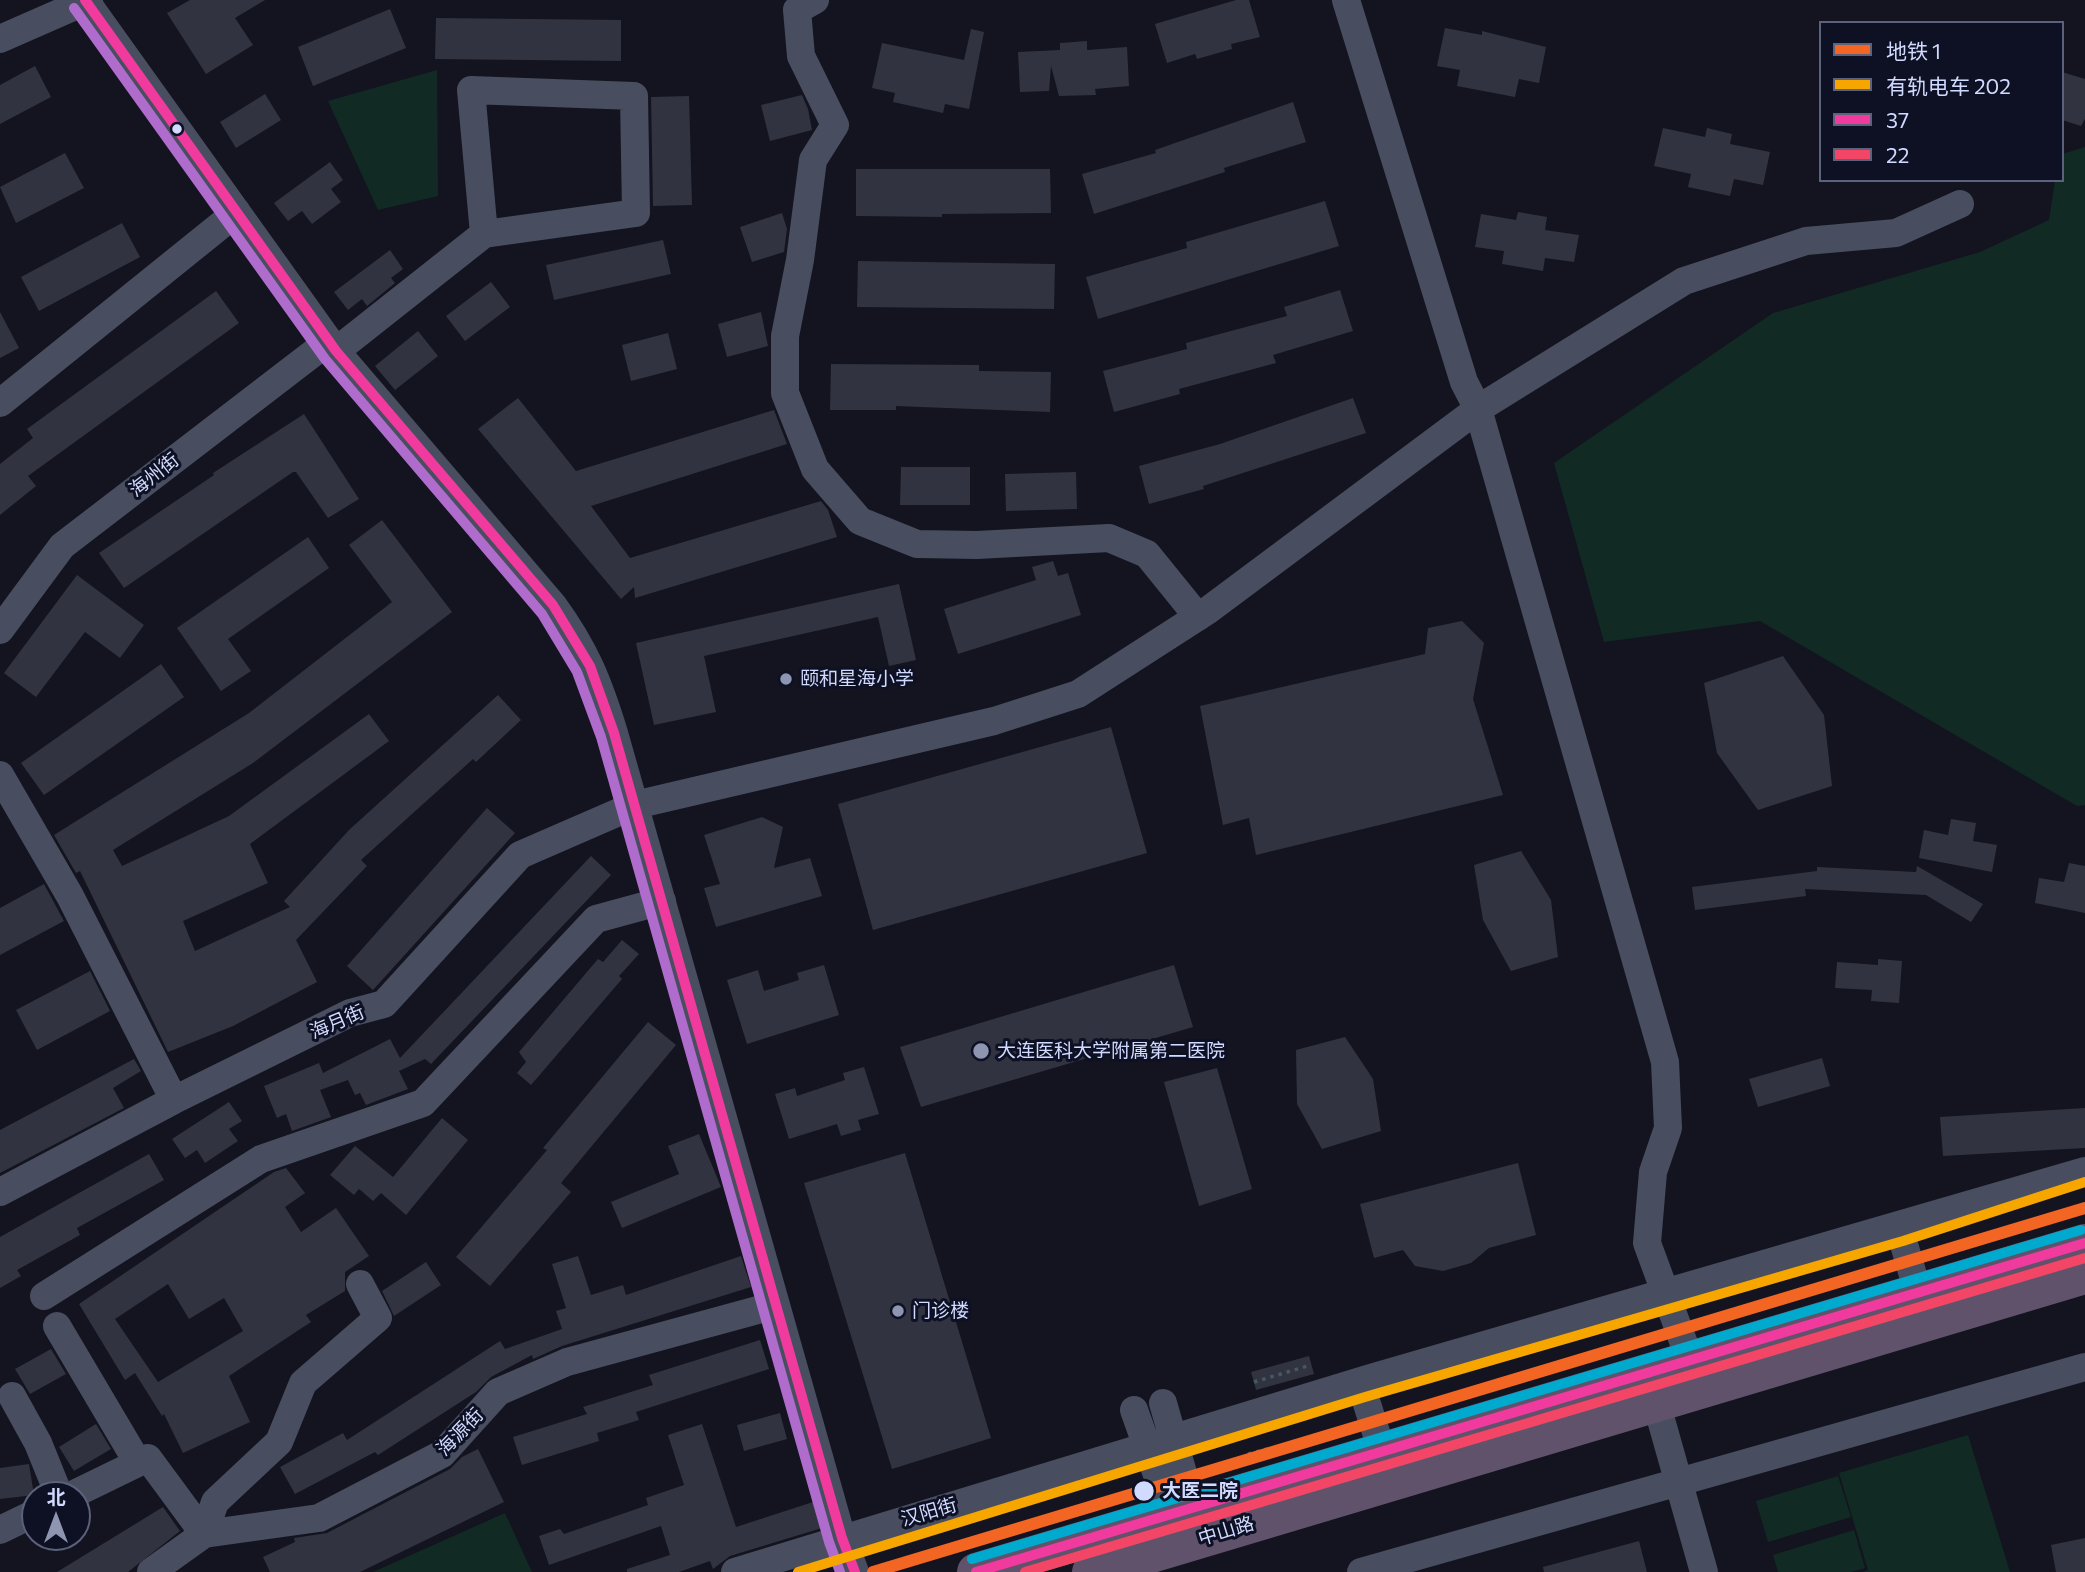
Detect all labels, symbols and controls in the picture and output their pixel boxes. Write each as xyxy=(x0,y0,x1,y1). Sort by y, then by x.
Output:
legend xyxy=(1819,21,2064,182)
text: 地铁 1 xyxy=(1886,38,1941,63)
text: 有轨电车 202 xyxy=(1886,73,2011,98)
text: 37 xyxy=(1886,107,1909,132)
unlabelled marker xyxy=(170,122,184,136)
text: 22 xyxy=(1886,142,1909,167)
street label: 海州街 xyxy=(125,448,183,502)
place label: 颐和星海小学 xyxy=(800,668,914,690)
marker: 颐和星海小学 xyxy=(778,671,794,687)
street label: 海月街 xyxy=(306,1000,368,1044)
place label: 大连医科大学附属第二医院 xyxy=(997,1040,1225,1062)
marker: 大连医科大学附属第二医院 xyxy=(971,1041,991,1061)
place label: 门诊楼 xyxy=(912,1300,969,1322)
marker: 门诊楼 xyxy=(890,1303,906,1319)
street label: 海源街 xyxy=(432,1404,488,1460)
marker: 大医二院 xyxy=(1132,1479,1156,1503)
place label: 大医二院 xyxy=(1162,1480,1238,1502)
north arrow xyxy=(21,1481,91,1551)
text: 北 xyxy=(46,1485,66,1508)
street label: 汉阳街 xyxy=(898,1493,960,1531)
street label: 中山路 xyxy=(1195,1512,1257,1550)

